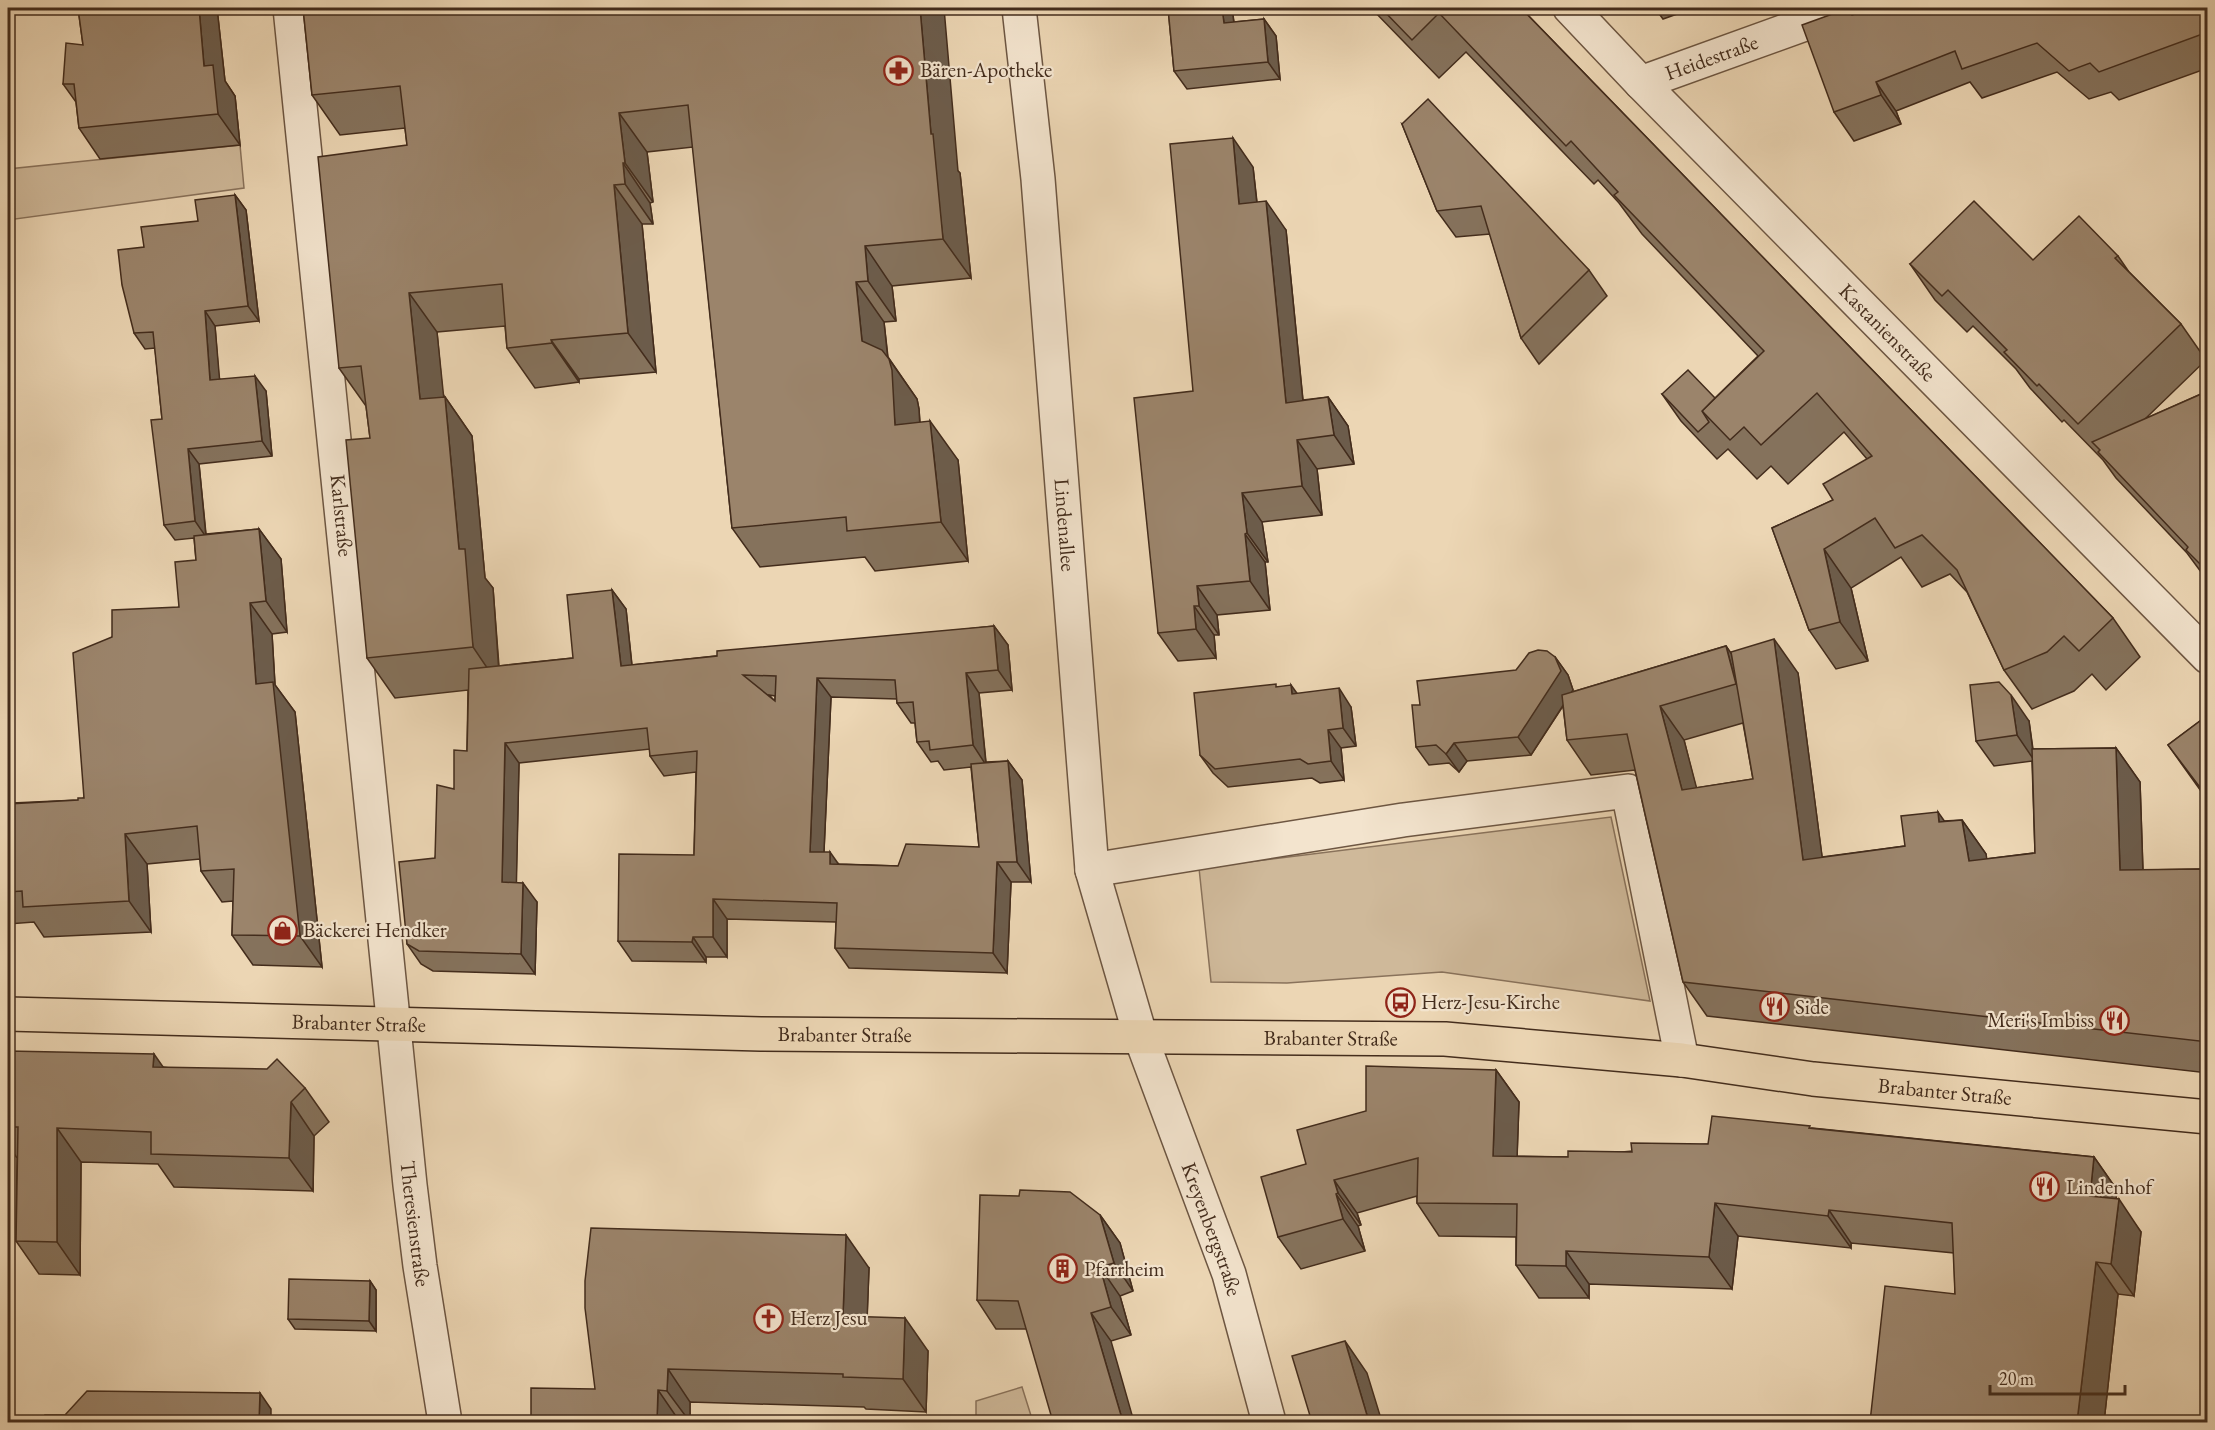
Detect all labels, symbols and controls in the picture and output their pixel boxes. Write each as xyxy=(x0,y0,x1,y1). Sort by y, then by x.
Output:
street label: Heidestraße xyxy=(1661,28,1762,86)
pharmacy icon: Bären-Apotheke xyxy=(883,54,915,86)
place label: Bären-Apotheke xyxy=(920,56,1052,83)
street label: Kastanienstraße xyxy=(1833,277,1942,387)
street label: Karlstraße xyxy=(325,473,360,558)
street label: Lindenallee xyxy=(1048,477,1083,572)
shop icon: Bäckerei Hendker xyxy=(266,914,298,946)
place label: Bäckerei Hendker xyxy=(303,916,447,943)
bus stop icon: Herz-Jesu-Kirche xyxy=(1384,986,1416,1018)
place label: Herz-Jesu-Kirche xyxy=(1421,988,1560,1015)
restaurant icon: Side xyxy=(1758,991,1790,1023)
place label: Side xyxy=(1795,993,1829,1020)
restaurant icon: Meri's Imbiss xyxy=(2099,1004,2131,1036)
place label: Meri's Imbiss xyxy=(1987,1006,2094,1033)
street label: Brabanter Straße xyxy=(291,1008,426,1038)
street label: Brabanter Straße xyxy=(778,1020,912,1048)
street label: Brabanter Straße xyxy=(1264,1024,1398,1052)
street label: Brabanter Straße xyxy=(1877,1071,2013,1111)
street label: Kreyenbergstraße xyxy=(1176,1158,1248,1299)
street label: Theresienstraße xyxy=(395,1159,437,1289)
restaurant icon: Lindenhof xyxy=(2029,1171,2061,1203)
place label: Lindenhof xyxy=(2066,1173,2155,1200)
building icon: Pfarrheim xyxy=(1047,1253,1079,1285)
place label: Pfarrheim xyxy=(1084,1255,1165,1282)
church icon: Herz Jesu xyxy=(753,1302,785,1334)
place label: Herz Jesu xyxy=(790,1304,868,1331)
scale bar xyxy=(1990,1358,2125,1396)
text: 20 m xyxy=(1999,1367,2034,1390)

